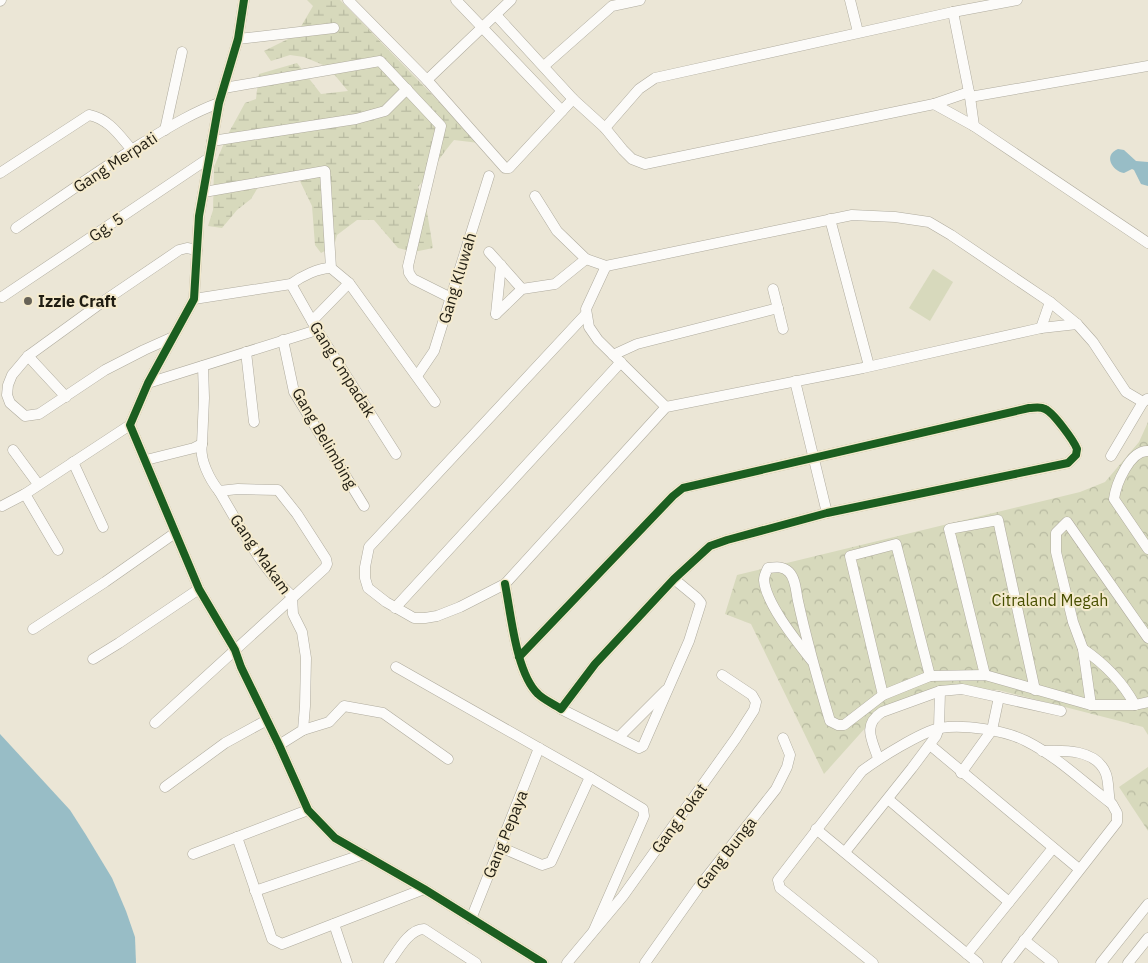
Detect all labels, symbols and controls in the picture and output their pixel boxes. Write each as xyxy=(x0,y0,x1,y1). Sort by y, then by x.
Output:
street label: Gang Merpati xyxy=(69,127,161,197)
street label: Gg. 5 xyxy=(85,208,127,246)
street label: Gang Kluwah xyxy=(434,230,480,326)
place label: Izzie Craft xyxy=(38,291,117,311)
marker: Izzie Craft xyxy=(22,295,34,307)
street label: Gang Cmpadak xyxy=(306,317,381,421)
street label: Gang Belimbing xyxy=(288,384,362,493)
street label: Gang Makam xyxy=(226,510,296,598)
park label: Citraland Megah xyxy=(992,590,1108,610)
street label: Gang Pokat xyxy=(647,779,711,857)
street label: Gang Pepaya xyxy=(478,787,532,881)
street label: Gang Bunga xyxy=(691,812,761,893)

